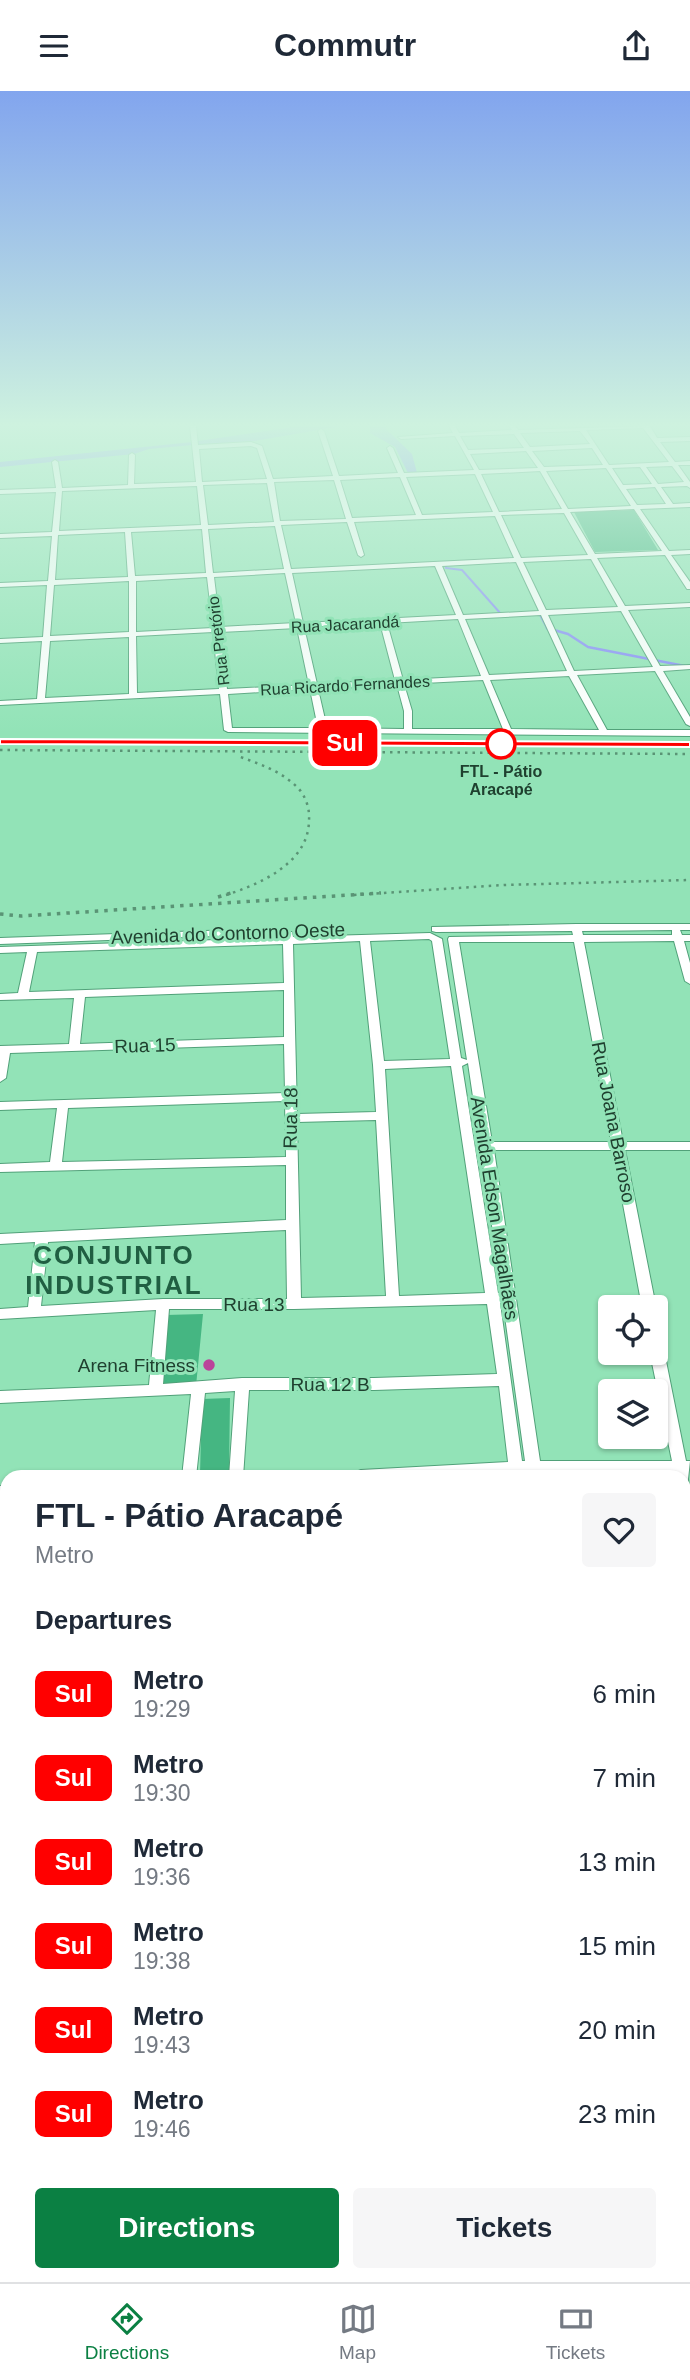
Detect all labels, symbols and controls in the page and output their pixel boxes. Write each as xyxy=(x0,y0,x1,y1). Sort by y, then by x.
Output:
icon: menu xyxy=(35,27,73,65)
text: Commutr xyxy=(274,27,416,63)
icon: share xyxy=(617,27,655,65)
street label: Rua Pretório xyxy=(205,595,232,687)
street label: Rua Jacarandá xyxy=(290,613,400,636)
street label: Rua Ricardo Fernandes xyxy=(260,673,430,698)
line badge: Sul xyxy=(305,720,385,766)
text: Sul xyxy=(326,729,364,756)
marker: FTL - Pátio Aracapé xyxy=(486,729,516,759)
place label: FTL - Pátio Aracapé xyxy=(460,763,542,798)
street label: Avenida do Contorno Oeste xyxy=(111,919,345,948)
street label: Rua 15 xyxy=(114,1034,176,1057)
street label: Rua Joana Barroso xyxy=(588,1040,639,1204)
street label: Rua 18 xyxy=(279,1087,302,1149)
street label: Avenida Edson Magalhães xyxy=(466,1095,523,1321)
district label: CONJUNTO INDUSTRIAL xyxy=(25,1240,203,1300)
street label: Rua 13 xyxy=(223,1294,285,1315)
map controls xyxy=(598,1295,668,1449)
button: locate xyxy=(598,1295,668,1365)
place label: Arena Fitness xyxy=(78,1355,195,1376)
marker: Arena Fitness xyxy=(201,1357,217,1373)
street label: Rua 12 B xyxy=(290,1374,370,1395)
button: layers xyxy=(598,1379,668,1449)
button: heart xyxy=(582,1493,656,1567)
text: FTL - Pátio Aracapé xyxy=(35,1497,343,1534)
text: Metro xyxy=(35,1542,94,1568)
text: Departures xyxy=(35,1605,172,1635)
text: Metro xyxy=(133,1665,204,1695)
text: 6 min xyxy=(592,1679,656,1709)
text: Sul xyxy=(55,1680,92,1707)
text: 19:29 xyxy=(133,1696,191,1722)
text: Metro xyxy=(133,1749,204,1779)
text: 7 min xyxy=(592,1763,656,1793)
text: Sul xyxy=(55,1764,92,1791)
text: 19:30 xyxy=(133,1780,191,1806)
text: Metro xyxy=(133,1833,204,1863)
text: 13 min xyxy=(578,1847,656,1877)
text: Sul xyxy=(55,1848,92,1875)
text: 19:36 xyxy=(133,1864,191,1890)
text: Metro xyxy=(133,1917,204,1947)
text: 15 min xyxy=(578,1931,656,1961)
text: Sul xyxy=(55,1932,92,1959)
text: 19:38 xyxy=(133,1948,191,1974)
text: Metro xyxy=(133,2001,204,2031)
text: 20 min xyxy=(578,2015,656,2045)
text: Sul xyxy=(55,2016,92,2043)
text: 19:43 xyxy=(133,2032,191,2058)
text: Metro xyxy=(133,2085,204,2115)
text: 23 min xyxy=(578,2099,656,2129)
text: Sul xyxy=(55,2100,92,2127)
text: 19:46 xyxy=(133,2116,191,2142)
button: Directions xyxy=(35,2188,339,2268)
button: Tickets xyxy=(353,2188,656,2268)
tab: Directions xyxy=(85,2300,169,2364)
tab: Map xyxy=(339,2300,377,2364)
tab: Tickets xyxy=(546,2300,605,2364)

